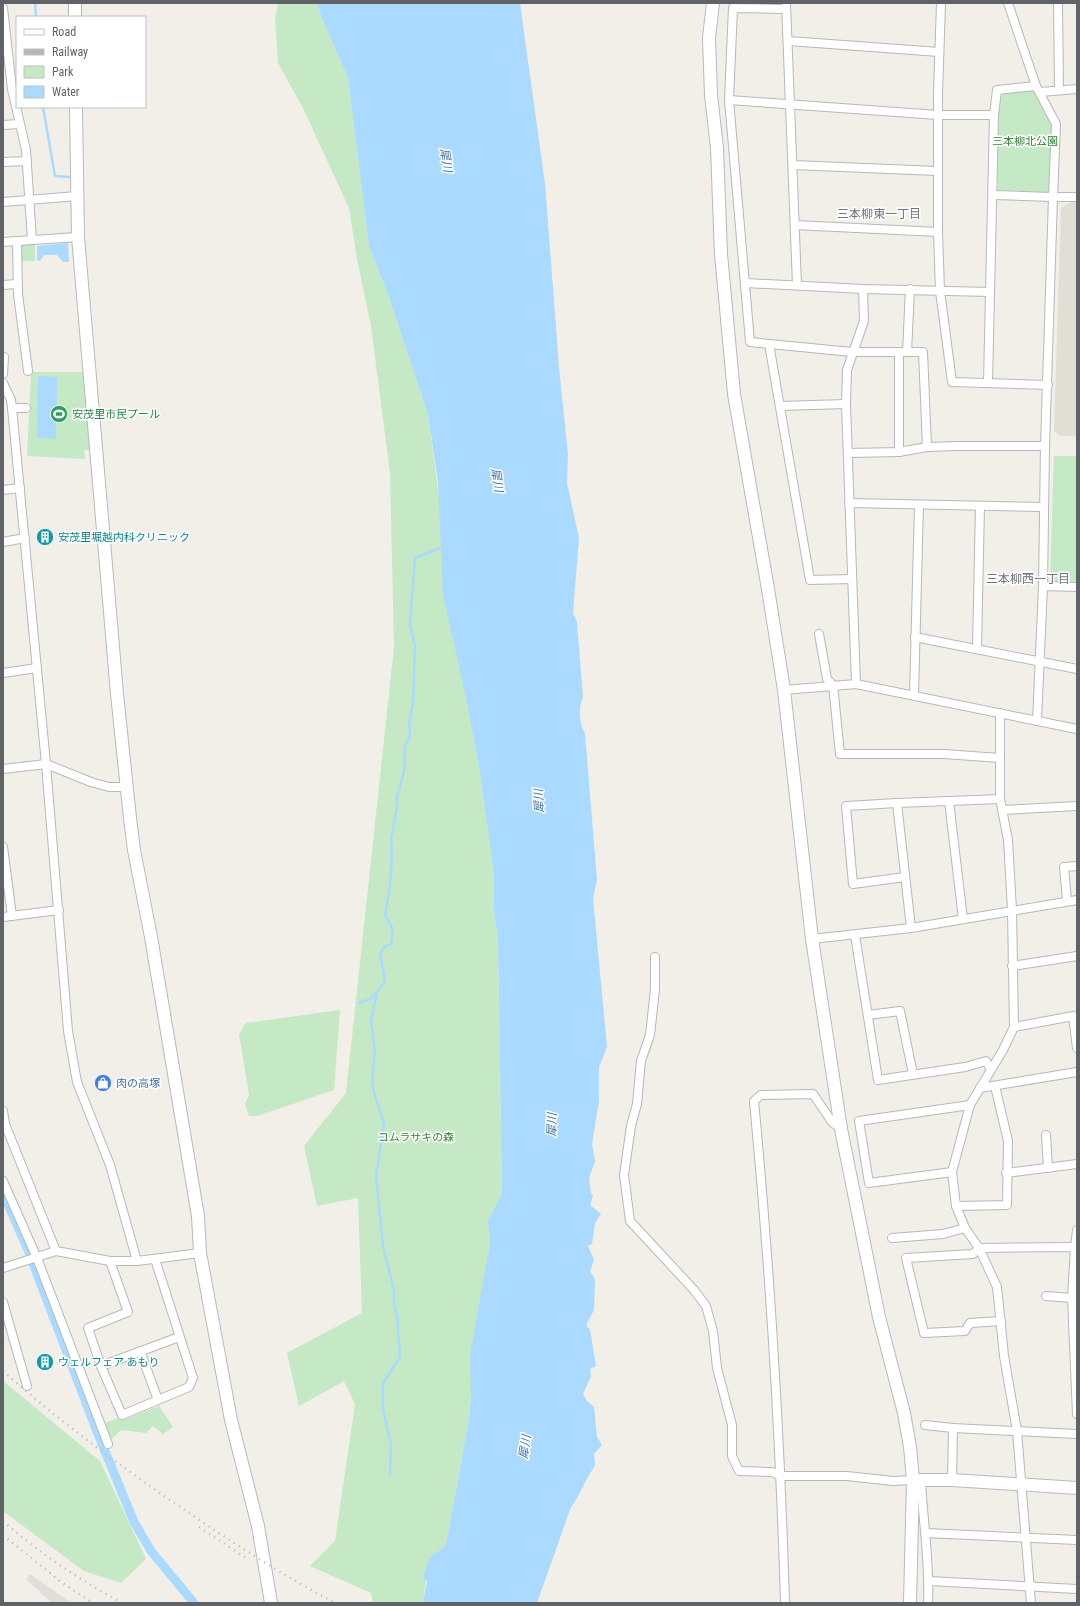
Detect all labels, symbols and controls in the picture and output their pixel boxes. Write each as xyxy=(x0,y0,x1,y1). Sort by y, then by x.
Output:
legend xyxy=(16,16,146,108)
text: Road xyxy=(52,25,76,39)
text: Railway xyxy=(52,45,88,59)
text: Park xyxy=(52,65,74,79)
text: Water xyxy=(52,85,80,99)
park label: 三本柳北公園 xyxy=(992,135,1058,148)
water label: 犀川 xyxy=(437,147,455,175)
district label: 三本柳東一丁目 xyxy=(837,207,921,221)
sports icon: 安茂里市民プール xyxy=(49,404,69,424)
place label: 安茂里市民プール xyxy=(72,408,160,421)
water label: 犀川 xyxy=(488,467,506,495)
building icon: 安茂里堀越内科クリニック xyxy=(35,527,55,547)
place label: 安茂里堀越内科クリニック xyxy=(58,531,190,544)
district label: 三本柳西一丁目 xyxy=(986,572,1070,586)
water label: 犀川 xyxy=(531,787,547,813)
shop icon: 肉の高塚 xyxy=(93,1073,113,1093)
place label: 肉の高塚 xyxy=(116,1077,160,1090)
water label: 犀川 xyxy=(545,1111,559,1137)
park label: コムラサキの森 xyxy=(378,1131,454,1144)
building icon: ウェルフェア あもり xyxy=(35,1352,55,1372)
place label: ウェルフェア あもり xyxy=(58,1356,160,1369)
water label: 犀川 xyxy=(516,1432,534,1460)

